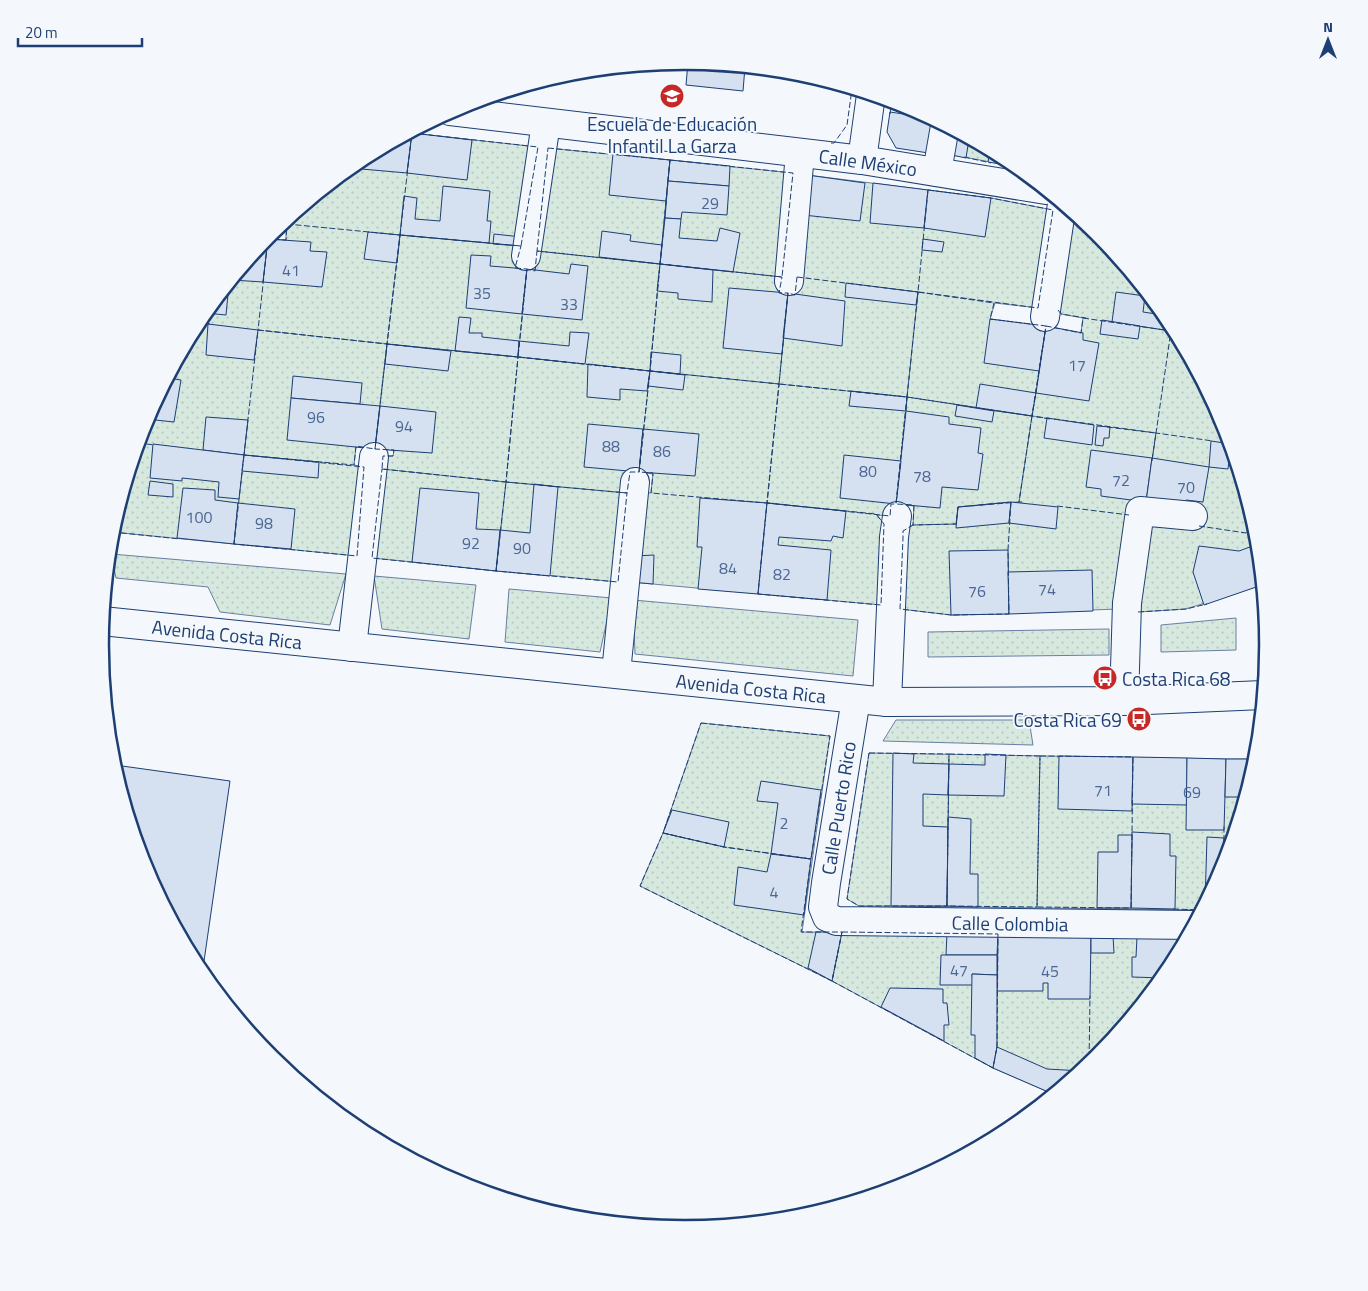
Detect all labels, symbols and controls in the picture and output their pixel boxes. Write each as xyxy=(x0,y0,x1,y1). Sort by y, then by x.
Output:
scale bar xyxy=(18,15,141,47)
north arrow xyxy=(1303,15,1353,65)
text: N xyxy=(1323,16,1333,37)
text: 20 m xyxy=(25,21,58,44)
school or university icon: Escuela de Educación Infantil La Garza xyxy=(659,83,685,109)
place label: Escuela de Educación Infantil La Garza xyxy=(587,109,757,160)
street label: Calle México xyxy=(817,141,919,183)
house number: 29 xyxy=(701,191,719,215)
house number: 41 xyxy=(282,258,300,282)
house number: 35 xyxy=(473,281,491,305)
house number: 33 xyxy=(560,292,578,316)
house number: 17 xyxy=(1068,353,1086,377)
house number: 96 xyxy=(307,405,325,429)
house number: 94 xyxy=(395,414,413,438)
house number: 88 xyxy=(602,434,620,458)
house number: 86 xyxy=(653,439,671,463)
house number: 80 xyxy=(859,459,877,483)
house number: 78 xyxy=(913,464,931,488)
house number: 72 xyxy=(1112,468,1130,492)
house number: 70 xyxy=(1177,475,1195,499)
house number: 100 xyxy=(186,505,212,529)
house number: 98 xyxy=(255,511,273,535)
house number: 92 xyxy=(462,531,480,555)
house number: 90 xyxy=(513,536,531,560)
house number: 84 xyxy=(719,556,737,580)
house number: 82 xyxy=(773,562,791,586)
house number: 74 xyxy=(1038,577,1056,601)
house number: 76 xyxy=(968,579,986,603)
street label: Avenida Costa Rica xyxy=(151,612,304,656)
place label: Costa Rica 68 xyxy=(1122,664,1231,693)
bus stop icon: Costa Rica 68 xyxy=(1092,665,1118,691)
street label: Avenida Costa Rica xyxy=(675,666,828,710)
place label: Costa Rica 69 xyxy=(1013,705,1122,734)
bus stop icon: Costa Rica 69 xyxy=(1126,706,1152,732)
street label: Calle Puerto Rico xyxy=(813,739,863,877)
house number: 71 xyxy=(1094,778,1112,802)
house number: 69 xyxy=(1183,780,1201,804)
house number: 2 xyxy=(780,811,788,835)
house number: 4 xyxy=(770,880,779,904)
street label: Calle Colombia xyxy=(951,907,1069,939)
house number: 47 xyxy=(950,958,968,982)
house number: 45 xyxy=(1041,959,1059,983)

